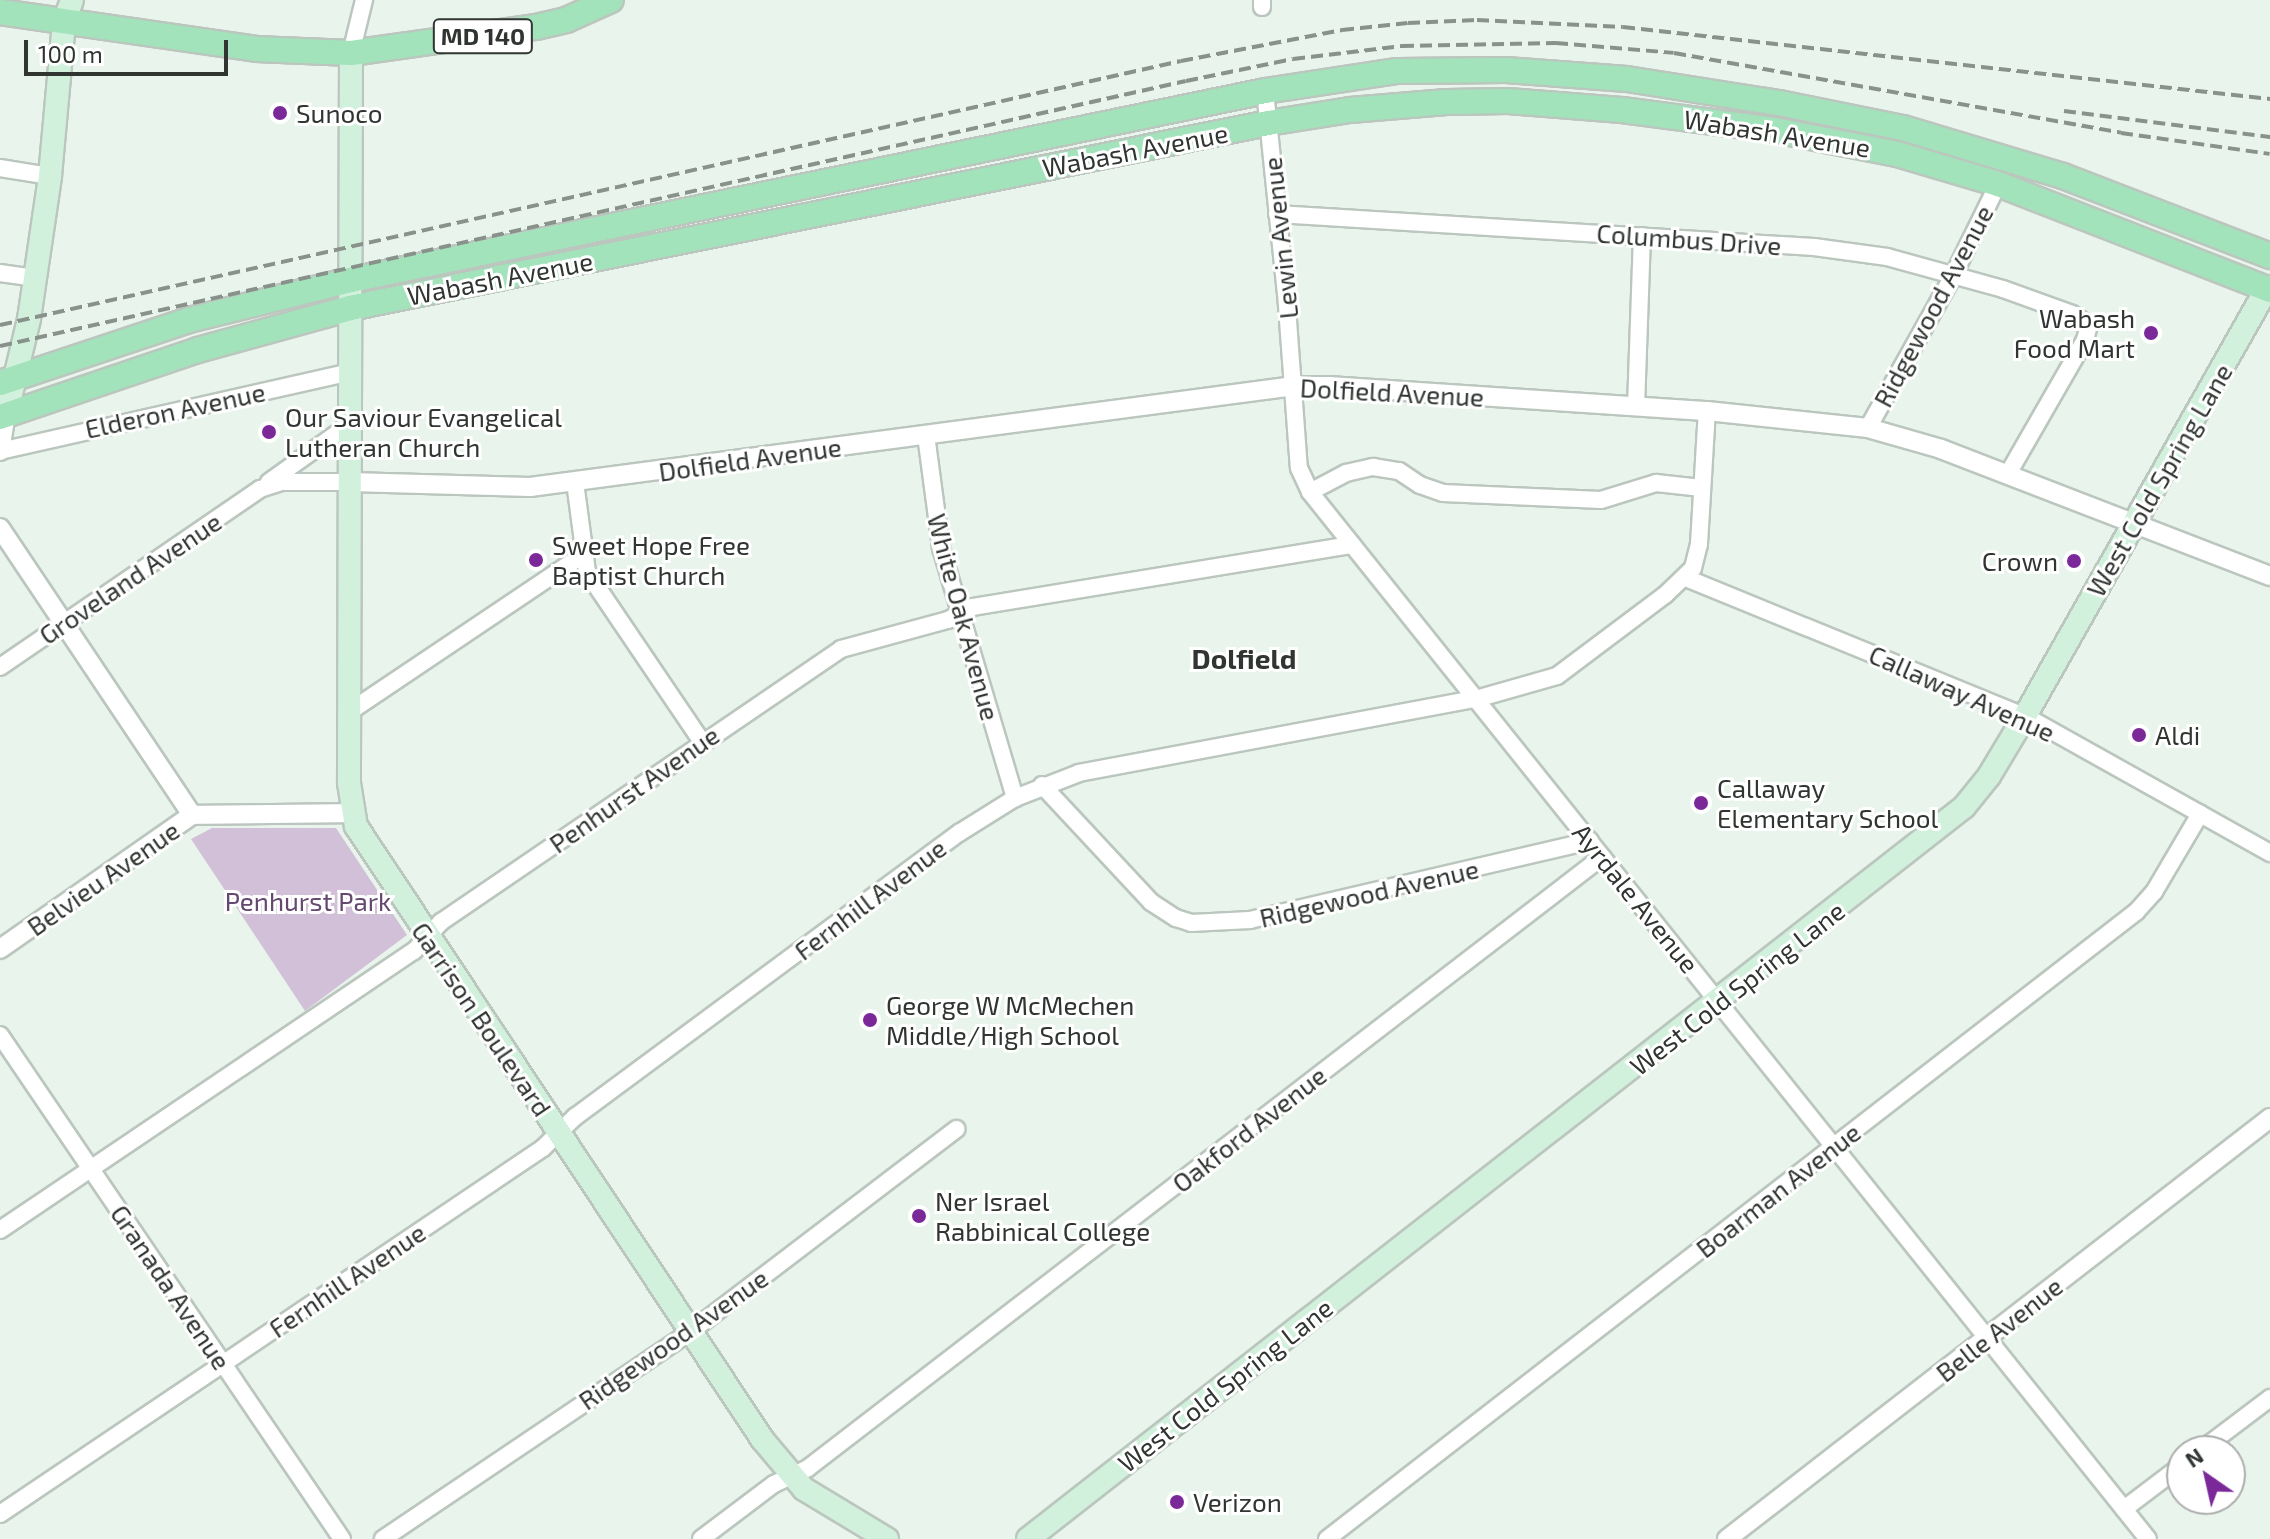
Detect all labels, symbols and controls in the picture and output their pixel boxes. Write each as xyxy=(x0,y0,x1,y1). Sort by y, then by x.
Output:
road number: MD 140 xyxy=(431,16,535,56)
scale bar xyxy=(28,24,232,74)
text: 100 m xyxy=(38,39,103,68)
place label: Sunoco xyxy=(296,97,383,129)
street label: Wabash Avenue xyxy=(1681,103,1873,163)
marker: Sunoco xyxy=(271,104,289,122)
street label: Wabash Avenue xyxy=(1039,117,1231,183)
street label: Lewin Avenue xyxy=(1256,155,1304,321)
street label: Ridgewood Avenue xyxy=(1867,200,1999,412)
street label: Columbus Drive xyxy=(1595,217,1783,261)
street label: Wabash Avenue xyxy=(404,245,596,311)
place label: Wabash Food Mart xyxy=(2014,302,2135,364)
marker: Wabash Food Mart xyxy=(2142,324,2160,342)
street label: West Cold Spring Lane xyxy=(2080,358,2238,602)
street label: Dolfield Avenue xyxy=(1299,372,1485,412)
street label: Elderon Avenue xyxy=(82,376,268,444)
place label: Our Saviour Evangelical Lutheran Church xyxy=(285,401,563,462)
marker: Our Saviour Evangelical Lutheran Church xyxy=(260,423,278,441)
street label: Dolfield Avenue xyxy=(656,431,844,487)
street label: Groveland Avenue xyxy=(33,505,227,651)
street label: White Oak Avenue xyxy=(921,510,1007,724)
place label: Sweet Hope Free Baptist Church xyxy=(552,529,750,590)
place label: Crown xyxy=(1982,545,2058,577)
marker: Sweet Hope Free Baptist Church xyxy=(527,551,545,569)
marker: Crown xyxy=(2065,552,2083,570)
street label: Callaway Avenue xyxy=(1864,638,2060,748)
district label: Dolfield xyxy=(1192,641,1296,675)
street label: Penhurst Avenue xyxy=(543,719,725,859)
place label: Aldi xyxy=(2155,719,2200,751)
marker: Aldi xyxy=(2130,726,2148,744)
place label: Callaway Elementary School xyxy=(1717,772,1939,834)
marker: Callaway Elementary School xyxy=(1692,794,1710,812)
street label: Belvieu Avenue xyxy=(21,814,185,942)
street label: Ayrdale Avenue xyxy=(1566,817,1706,979)
street label: Fernhill Avenue xyxy=(788,831,952,967)
street label: Ridgewood Avenue xyxy=(1256,853,1482,933)
park label: Penhurst Park xyxy=(225,885,391,917)
street label: West Cold Spring Lane xyxy=(1623,895,1851,1081)
street label: Garrison Boulevard xyxy=(406,916,558,1122)
place label: George W McMechen Middle/High School xyxy=(886,989,1135,1050)
marker: George W McMechen Middle/High School xyxy=(861,1011,879,1029)
street label: Oakford Avenue xyxy=(1166,1059,1332,1199)
street label: Boarman Avenue xyxy=(1689,1116,1867,1264)
place label: Ner Israel Rabbinical College xyxy=(935,1185,1151,1246)
street label: Granada Avenue xyxy=(104,1198,238,1376)
marker: Ner Israel Rabbinical College xyxy=(910,1207,928,1225)
street label: Fernhill Avenue xyxy=(262,1216,432,1344)
street label: Ridgewood Avenue xyxy=(572,1262,774,1416)
street label: Belle Avenue xyxy=(1929,1270,2069,1388)
street label: West Cold Spring Lane xyxy=(1111,1292,1339,1478)
north arrow xyxy=(2166,1435,2246,1515)
text: N xyxy=(2180,1442,2208,1472)
place label: Verizon xyxy=(1193,1486,1282,1518)
marker: Verizon xyxy=(1168,1493,1186,1511)

